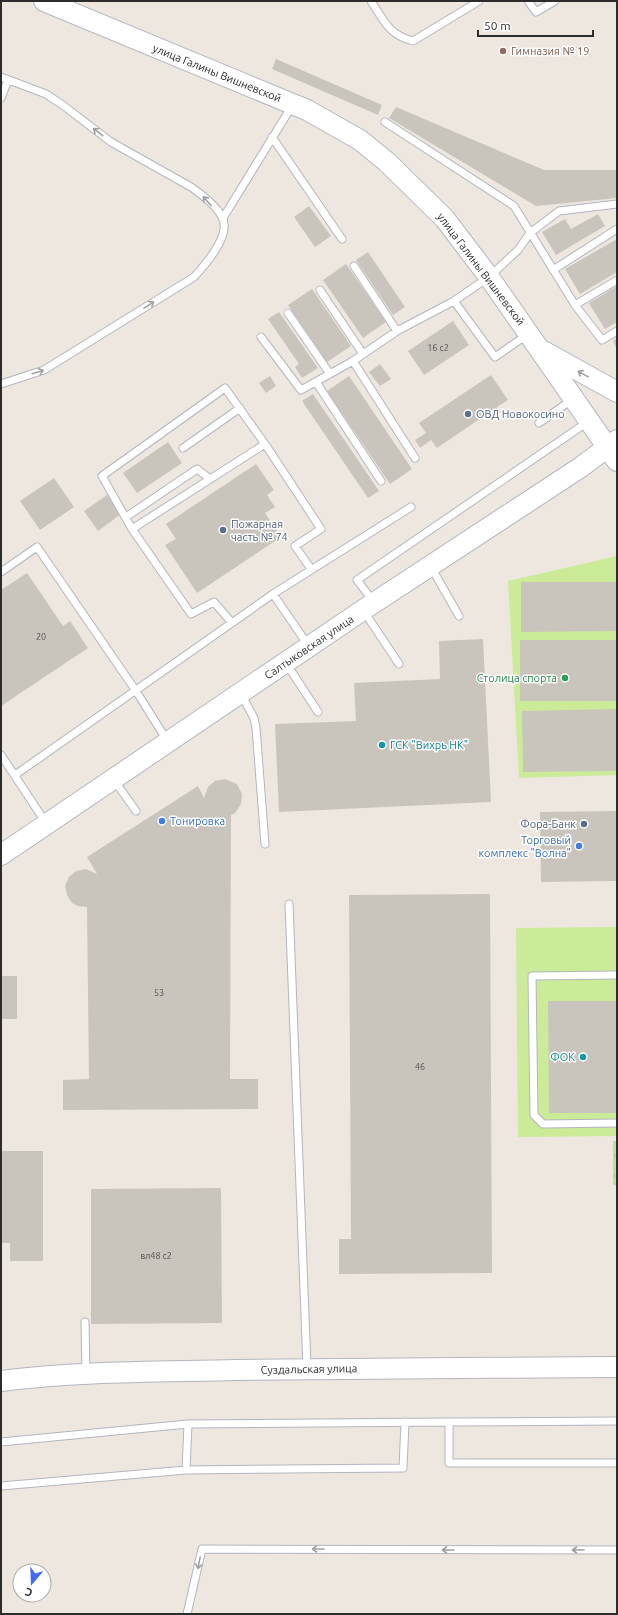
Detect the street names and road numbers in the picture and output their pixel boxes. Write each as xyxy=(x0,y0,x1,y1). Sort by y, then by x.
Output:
street label: улица Галины Вишневской xyxy=(151,42,283,104)
street label: улица Галины Вишневской xyxy=(435,211,527,327)
street label: Салтыковская улица xyxy=(262,613,356,681)
street label: Суздальская улица xyxy=(261,1362,357,1376)

